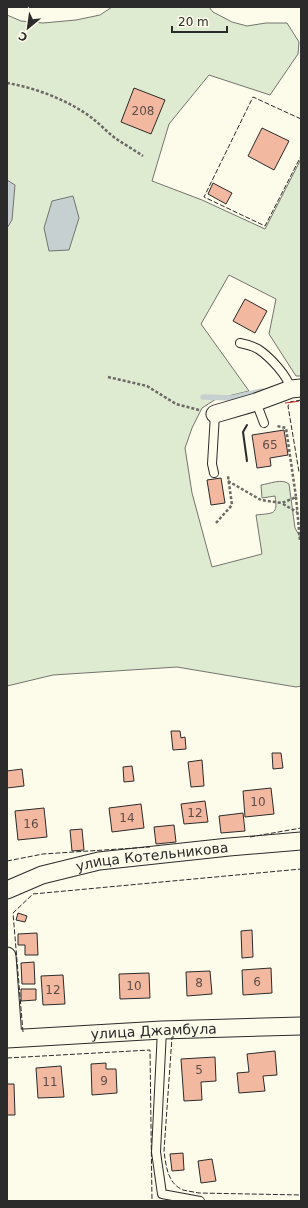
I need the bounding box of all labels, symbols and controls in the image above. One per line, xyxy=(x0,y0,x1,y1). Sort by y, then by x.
north arrow xyxy=(8,8,48,48)
scale bar xyxy=(172,8,227,34)
text: 20 m xyxy=(178,15,209,29)
text: С xyxy=(17,29,30,44)
house number: 208 xyxy=(132,104,154,118)
house number: 65 xyxy=(262,438,278,452)
house number: 10 xyxy=(250,795,266,809)
house number: 12 xyxy=(187,806,203,820)
house number: 14 xyxy=(119,811,135,825)
house number: 16 xyxy=(23,817,39,831)
street label: улица Котельникова xyxy=(74,839,229,874)
house number: 6 xyxy=(253,975,261,989)
house number: 8 xyxy=(195,976,203,990)
house number: 10 xyxy=(126,979,142,993)
house number: 12 xyxy=(45,983,61,997)
street label: улица Джамбула xyxy=(90,1020,217,1042)
house number: 5 xyxy=(195,1063,203,1077)
house number: 9 xyxy=(100,1074,108,1088)
house number: 11 xyxy=(42,1075,58,1089)

